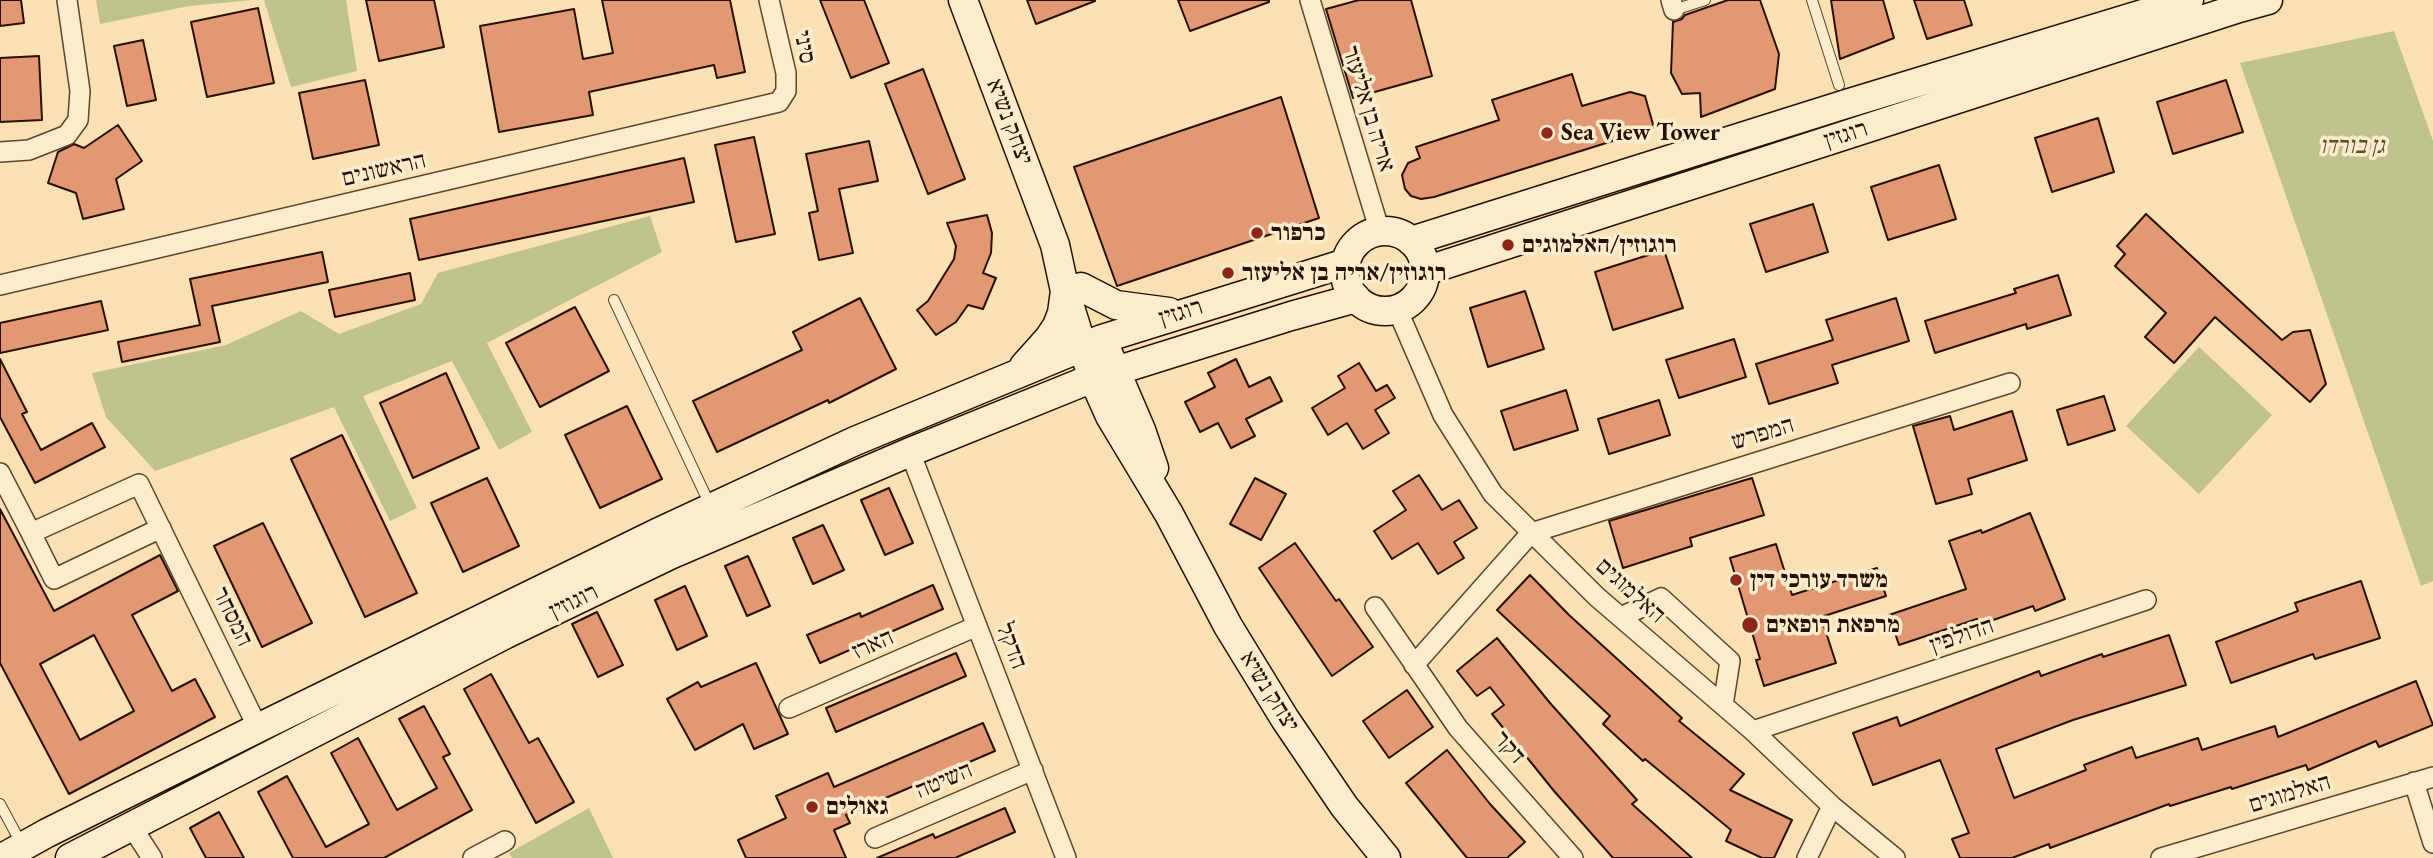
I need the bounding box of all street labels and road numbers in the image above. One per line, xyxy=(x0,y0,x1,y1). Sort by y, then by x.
street label: סיני xyxy=(787,28,821,66)
street label: אריה בן אליעזר xyxy=(1335,43,1401,175)
street label: יצחק נשיא xyxy=(979,75,1039,169)
street label: רוגזין xyxy=(1820,114,1872,156)
street label: הראשונים xyxy=(339,146,429,194)
street label: רוגזין xyxy=(1156,293,1206,333)
street label: המפרש xyxy=(1728,411,1798,457)
street label: האלמוגים xyxy=(1589,552,1671,630)
street label: רוגוזין xyxy=(545,578,603,626)
street label: המסחר xyxy=(205,583,259,651)
street label: הדולפין xyxy=(1926,612,1998,660)
street label: הדקל xyxy=(989,619,1033,673)
street label: הארז xyxy=(848,623,898,667)
street label: יצחק נשיא xyxy=(1233,646,1305,738)
street label: דקר xyxy=(1487,726,1531,770)
street label: השיטה xyxy=(911,756,977,806)
street label: האלמוגים xyxy=(2246,768,2334,820)

